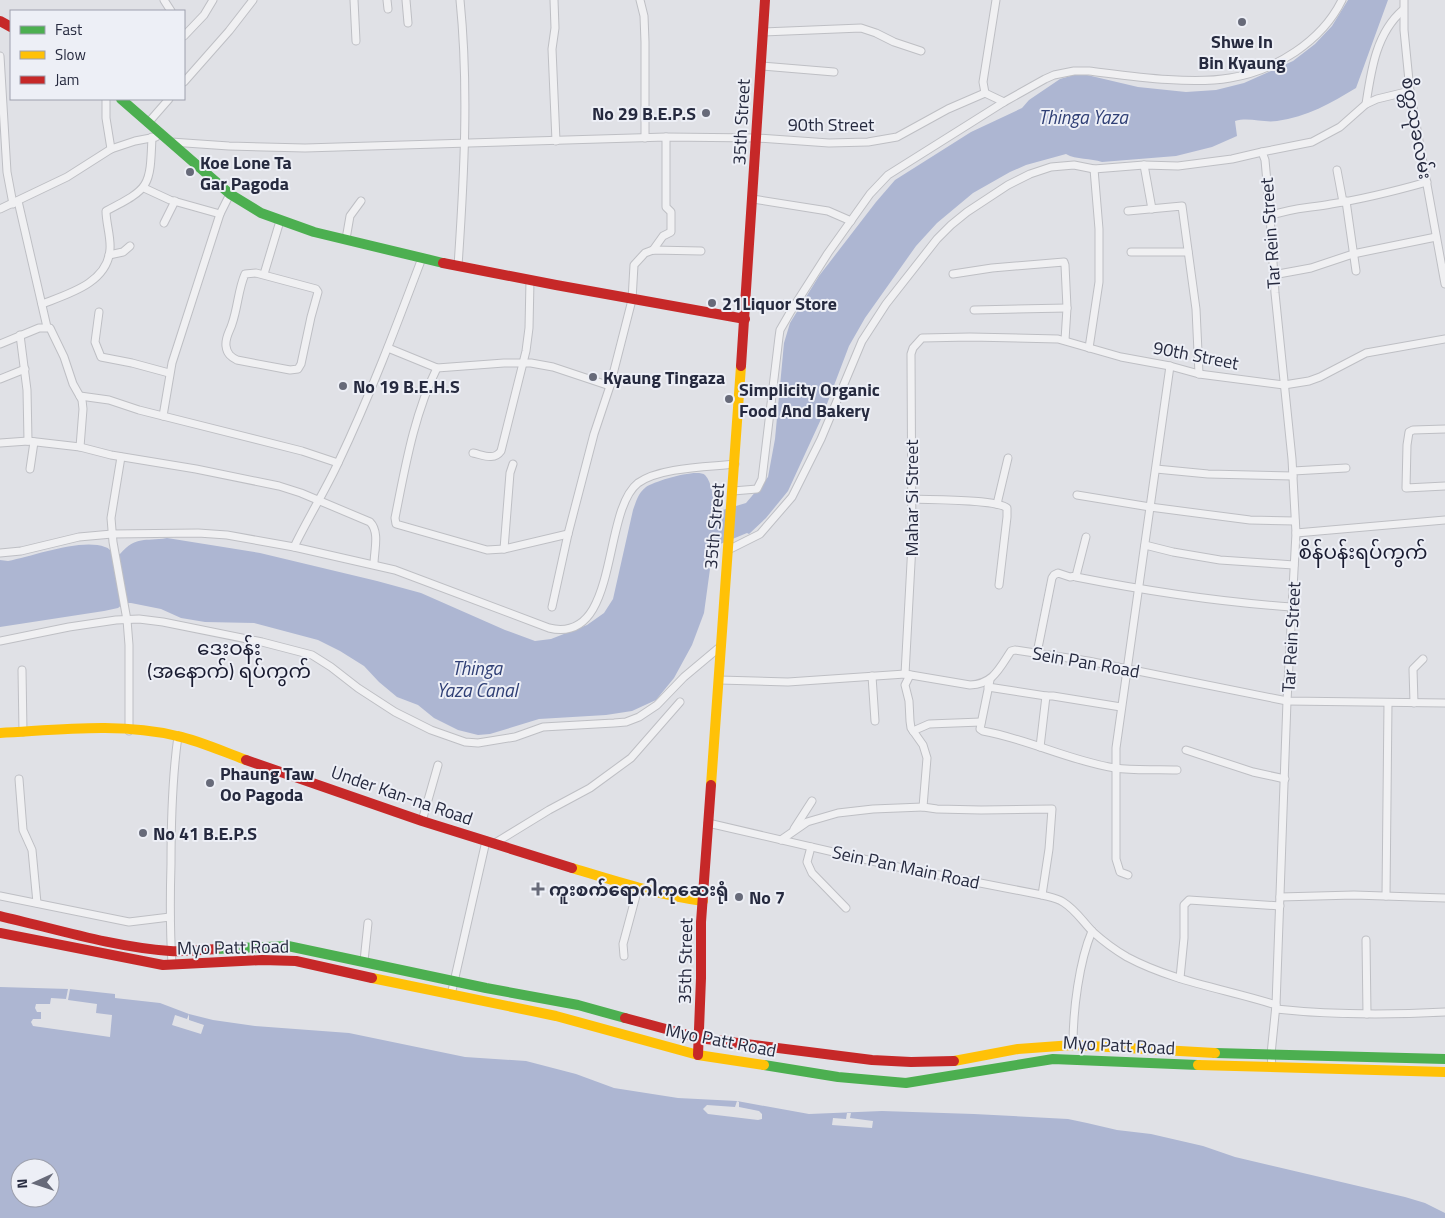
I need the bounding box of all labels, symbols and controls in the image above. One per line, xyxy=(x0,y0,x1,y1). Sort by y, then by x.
legend xyxy=(10,10,185,100)
marker: Shwe In Bin Kyaung xyxy=(1236,16,1248,28)
text: Fast xyxy=(55,18,83,41)
place label: Shwe In Bin Kyaung xyxy=(1198,28,1286,76)
text: Slow xyxy=(55,43,86,66)
text: Jam xyxy=(55,68,79,91)
street label: စိတ္တသုခလမ်း xyxy=(1393,75,1439,182)
street label: 35th Street xyxy=(725,77,757,166)
place label: No 29 B.E.P.S xyxy=(592,100,696,127)
water label: Thinga Yaza xyxy=(1038,102,1129,131)
marker: No 29 B.E.P.S xyxy=(700,107,712,119)
street label: 90th Street xyxy=(788,111,875,138)
place label: Koe Lone Ta Gar Pagoda xyxy=(200,149,292,197)
marker: Koe Lone Ta Gar Pagoda xyxy=(184,166,196,178)
street label: Tar Rein Street xyxy=(1253,176,1287,289)
place label: 21Liquor Store xyxy=(722,290,837,317)
marker: 21Liquor Store xyxy=(706,297,718,309)
street label: 90th Street xyxy=(1151,333,1242,377)
place label: Kyaung Tingaza xyxy=(603,364,725,391)
marker: Kyaung Tingaza xyxy=(587,371,599,383)
place label: No 19 B.E.H.S xyxy=(353,373,460,400)
place label: Simplicity Organic Food And Bakery xyxy=(739,376,880,424)
marker: No 19 B.E.H.S xyxy=(337,380,349,392)
marker: Simplicity Organic Food And Bakery xyxy=(723,393,735,405)
street label: Mahar Si Street xyxy=(898,439,925,557)
street label: 35th Street xyxy=(697,481,731,570)
district label: စိန်ပန်းရပ်ကွက် xyxy=(1299,536,1427,568)
street label: Tar Rein Street xyxy=(1275,580,1307,693)
district label: ဒေးဝန်း (အနောက်) ရပ်ကွက် xyxy=(147,632,311,687)
street label: Sein Pan Road xyxy=(1030,639,1142,685)
water label: Thinga Yaza Canal xyxy=(436,653,519,704)
street label: Under Kan-na Road xyxy=(327,758,477,832)
place label: Phaung Taw Oo Pagoda xyxy=(220,760,315,808)
marker: Phaung Taw Oo Pagoda xyxy=(204,777,216,789)
place label: No 41 B.E.P.S xyxy=(153,820,257,847)
marker: No 41 B.E.P.S xyxy=(137,827,149,839)
street label: Sein Pan Main Road xyxy=(830,838,982,896)
place label: ကူးစက်ရောဂါကုဆေးရုံ xyxy=(549,876,729,904)
marker: ကူးစက်ရောဂါကုဆေးရုံ xyxy=(531,882,545,896)
place label: No 7 xyxy=(749,884,785,911)
marker: No 7 xyxy=(733,891,745,903)
street label: 35th Street xyxy=(671,917,699,1004)
street label: Myo Patt Road xyxy=(177,933,289,961)
street label: Myo Patt Road xyxy=(663,1016,779,1064)
street label: Myo Patt Road xyxy=(1062,1029,1176,1061)
north arrow xyxy=(10,1158,60,1208)
text: N xyxy=(11,1178,32,1189)

